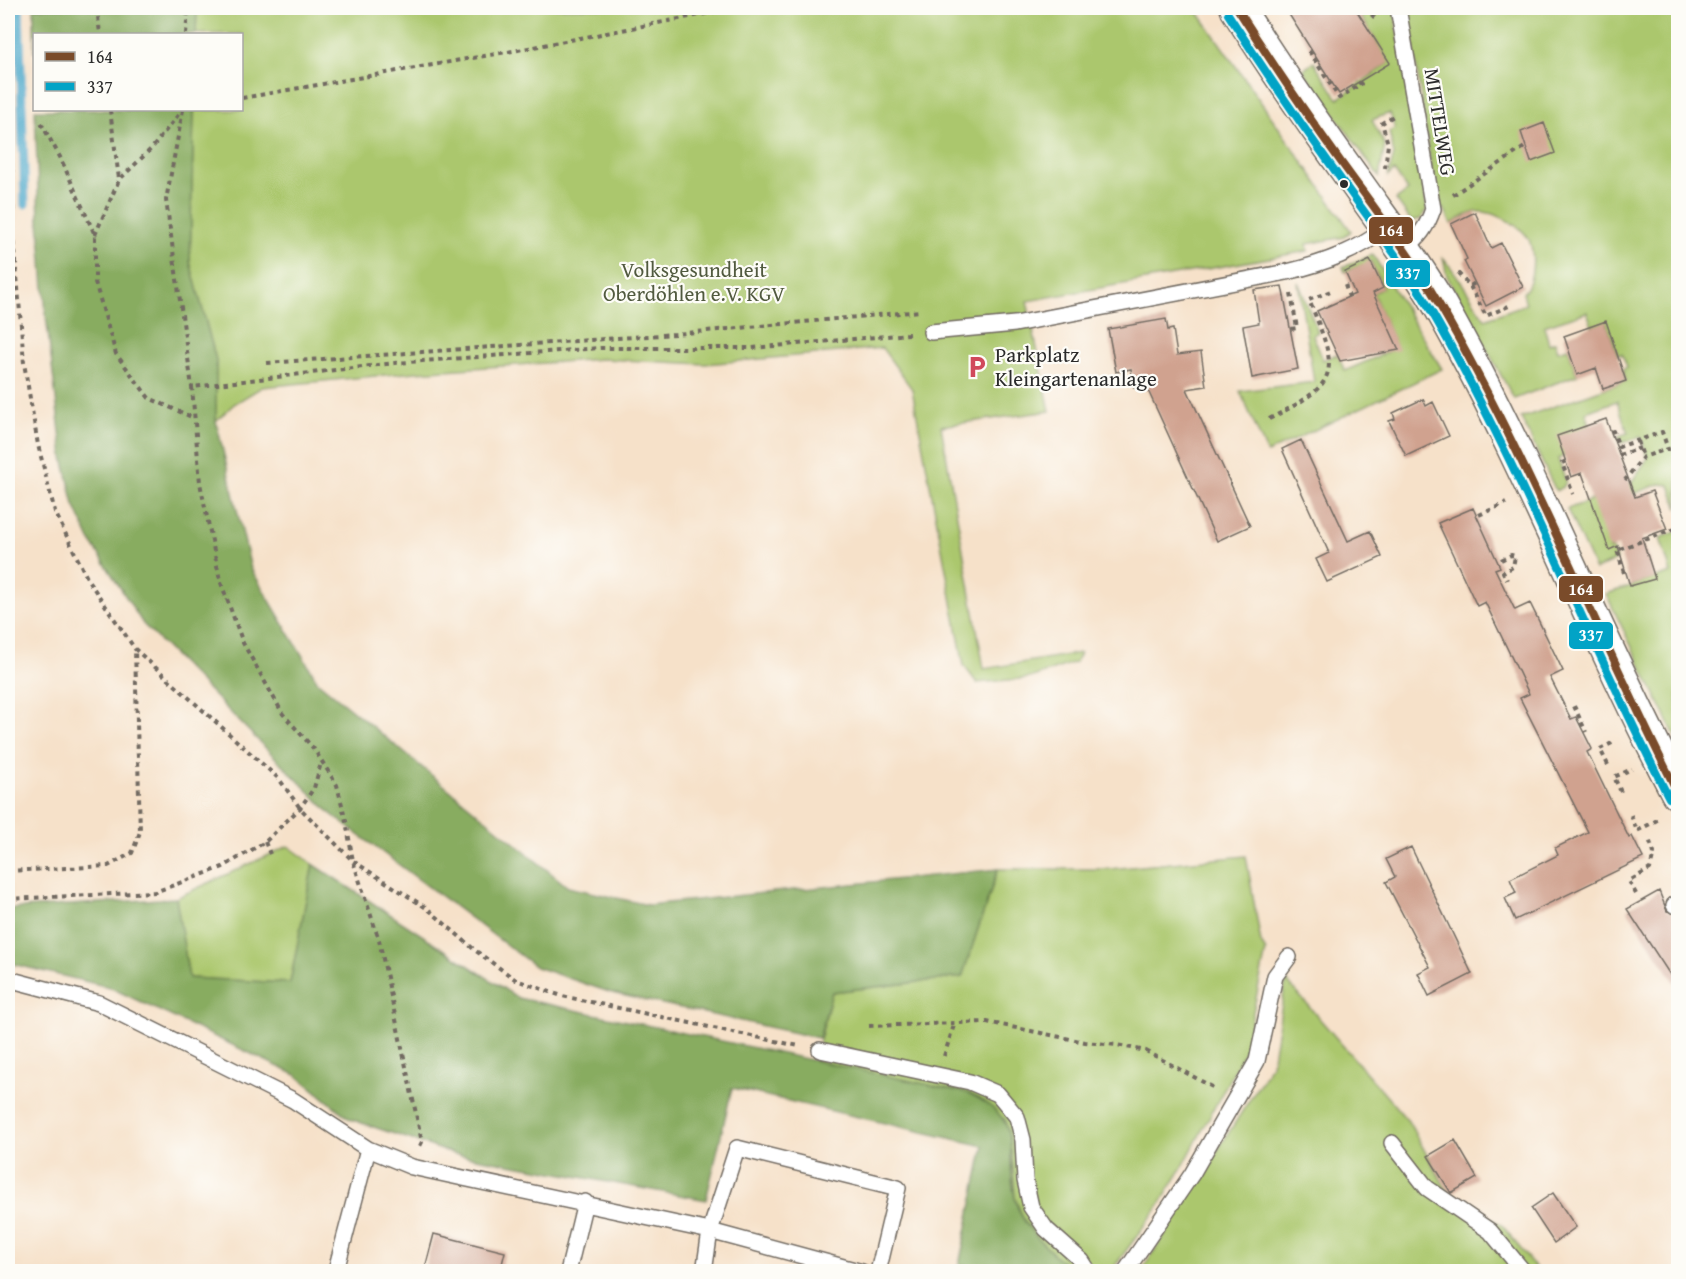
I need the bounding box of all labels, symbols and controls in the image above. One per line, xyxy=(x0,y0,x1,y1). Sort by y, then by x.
legend xyxy=(33,33,243,111)
text: 164 xyxy=(87,43,113,70)
street label: MITTELWEG xyxy=(1417,66,1464,178)
text: 337 xyxy=(87,73,113,100)
unlabelled marker xyxy=(1338,178,1350,190)
line badge: 164 xyxy=(1368,216,1414,245)
text: 164 xyxy=(1379,218,1403,242)
park label: Volksgesundheit Oberdöhlen e.V. KGV xyxy=(603,254,785,309)
line badge: 337 xyxy=(1385,259,1431,288)
text: 337 xyxy=(1396,261,1420,285)
place label: Parkplatz Kleingartenanlage xyxy=(995,339,1157,394)
parking icon: Parkplatz Kleingartenanlage xyxy=(964,354,990,380)
line badge: 164 xyxy=(1558,575,1604,603)
text: 164 xyxy=(1569,577,1593,601)
line badge: 337 xyxy=(1568,621,1614,650)
text: 337 xyxy=(1579,623,1603,647)

